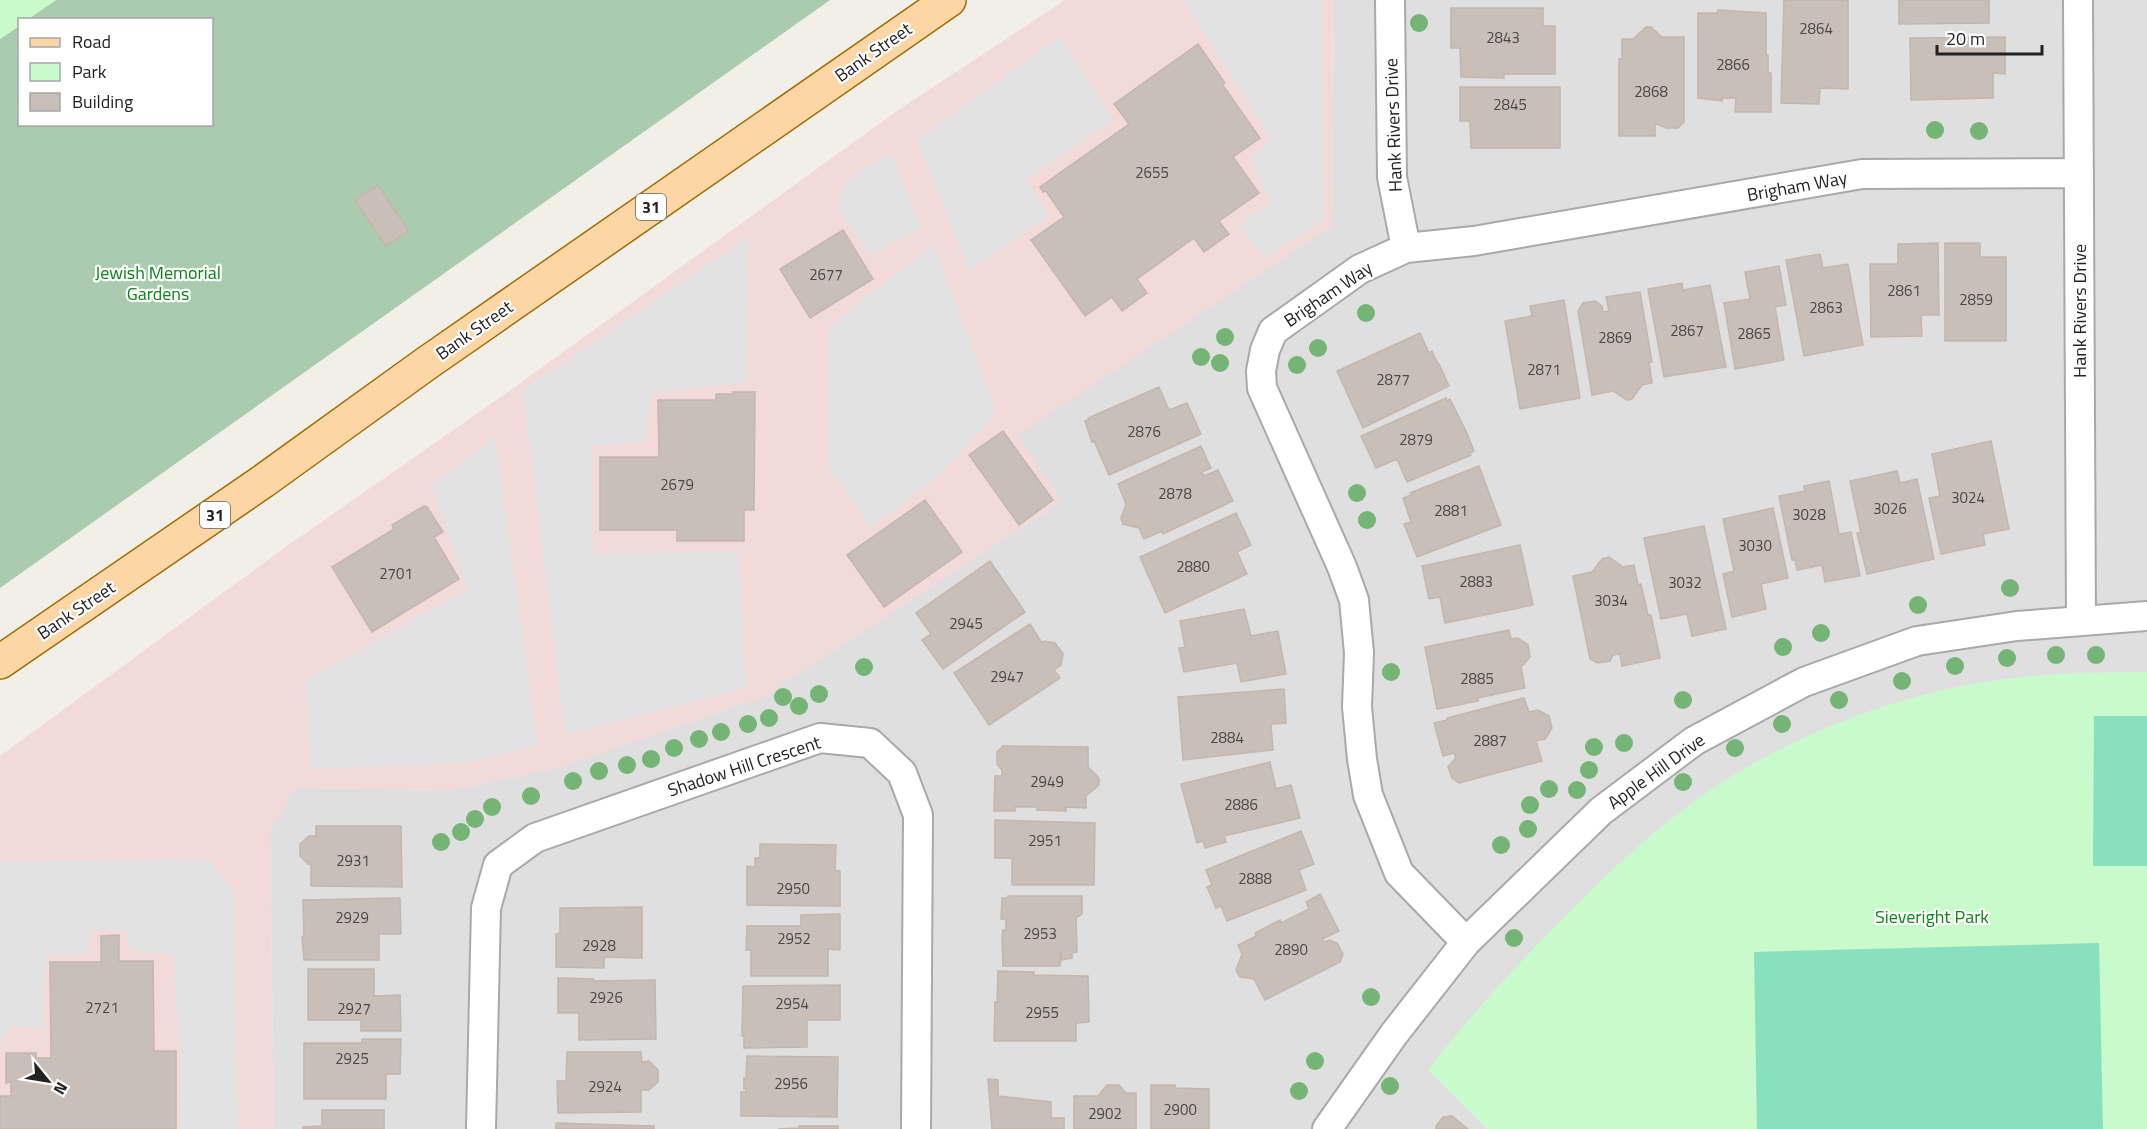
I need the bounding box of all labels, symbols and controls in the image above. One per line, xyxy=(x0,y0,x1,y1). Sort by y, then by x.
street label: Bank Street xyxy=(829,15,918,89)
house number: 2864 xyxy=(1799,17,1833,40)
legend xyxy=(18,18,213,126)
scale bar xyxy=(1937,18,2042,56)
text: 20 m xyxy=(1946,25,1985,52)
house number: 2843 xyxy=(1486,26,1520,49)
text: Road xyxy=(72,28,111,55)
house number: 2866 xyxy=(1716,53,1750,76)
text: Park xyxy=(72,58,107,85)
street label: Hank Rivers Drive xyxy=(1377,58,1409,192)
house number: 2868 xyxy=(1634,80,1668,103)
text: Building xyxy=(72,88,133,115)
house number: 2845 xyxy=(1493,93,1527,116)
house number: 2655 xyxy=(1135,161,1169,184)
street label: Brigham Way xyxy=(1745,164,1850,208)
road number: 31 xyxy=(636,194,666,220)
street label: Hank Rivers Drive xyxy=(2066,244,2093,378)
street label: Brigham Way xyxy=(1278,254,1378,334)
park label: Jewish Memorial Gardens xyxy=(95,259,221,307)
house number: 2677 xyxy=(809,263,843,286)
house number: 2861 xyxy=(1887,279,1921,302)
house number: 2859 xyxy=(1959,288,1993,311)
street label: Bank Street xyxy=(430,293,519,367)
house number: 2863 xyxy=(1809,296,1843,319)
house number: 2867 xyxy=(1670,319,1704,342)
house number: 2865 xyxy=(1737,322,1771,345)
house number: 2869 xyxy=(1598,326,1632,349)
house number: 2871 xyxy=(1527,358,1561,381)
house number: 2877 xyxy=(1376,368,1410,391)
house number: 2876 xyxy=(1127,420,1161,443)
house number: 2879 xyxy=(1399,428,1433,451)
house number: 2679 xyxy=(660,473,694,496)
house number: 2878 xyxy=(1158,482,1192,505)
house number: 3024 xyxy=(1951,486,1985,509)
house number: 3026 xyxy=(1873,497,1907,520)
house number: 2881 xyxy=(1434,499,1468,522)
road number: 31 xyxy=(200,502,230,528)
house number: 3028 xyxy=(1792,503,1826,526)
house number: 3030 xyxy=(1738,534,1772,557)
house number: 2880 xyxy=(1176,555,1210,578)
house number: 2701 xyxy=(379,562,413,585)
house number: 2883 xyxy=(1459,570,1493,593)
house number: 3032 xyxy=(1668,571,1702,594)
street label: Bank Street xyxy=(32,574,121,646)
house number: 3034 xyxy=(1594,589,1628,612)
house number: 2945 xyxy=(949,612,983,635)
house number: 2947 xyxy=(990,665,1024,688)
house number: 2885 xyxy=(1460,667,1494,690)
house number: 2884 xyxy=(1210,726,1244,749)
street label: Apple Hill Drive xyxy=(1602,726,1710,816)
street label: Shadow Hill Crescent xyxy=(664,728,825,803)
house number: 2887 xyxy=(1473,729,1507,752)
house number: 2949 xyxy=(1030,770,1064,793)
house number: 2886 xyxy=(1224,793,1258,816)
house number: 2951 xyxy=(1028,829,1062,852)
house number: 2931 xyxy=(336,849,370,872)
house number: 2888 xyxy=(1238,867,1272,890)
house number: 2950 xyxy=(776,877,810,900)
park label: Sieveright Park xyxy=(1875,903,1989,930)
house number: 2929 xyxy=(335,906,369,929)
house number: 2953 xyxy=(1023,922,1057,945)
house number: 2952 xyxy=(777,927,811,950)
house number: 2928 xyxy=(582,934,616,957)
house number: 2890 xyxy=(1274,938,1308,961)
house number: 2926 xyxy=(589,986,623,1009)
house number: 2954 xyxy=(775,992,809,1015)
house number: 2721 xyxy=(85,996,119,1019)
house number: 2927 xyxy=(337,997,371,1020)
house number: 2955 xyxy=(1025,1001,1059,1024)
house number: 2925 xyxy=(335,1047,369,1070)
north arrow xyxy=(18,1051,78,1111)
house number: 2956 xyxy=(774,1072,808,1095)
house number: 2924 xyxy=(588,1075,622,1098)
text: N xyxy=(48,1078,74,1099)
house number: 2900 xyxy=(1163,1098,1197,1121)
house number: 2902 xyxy=(1088,1102,1122,1125)

